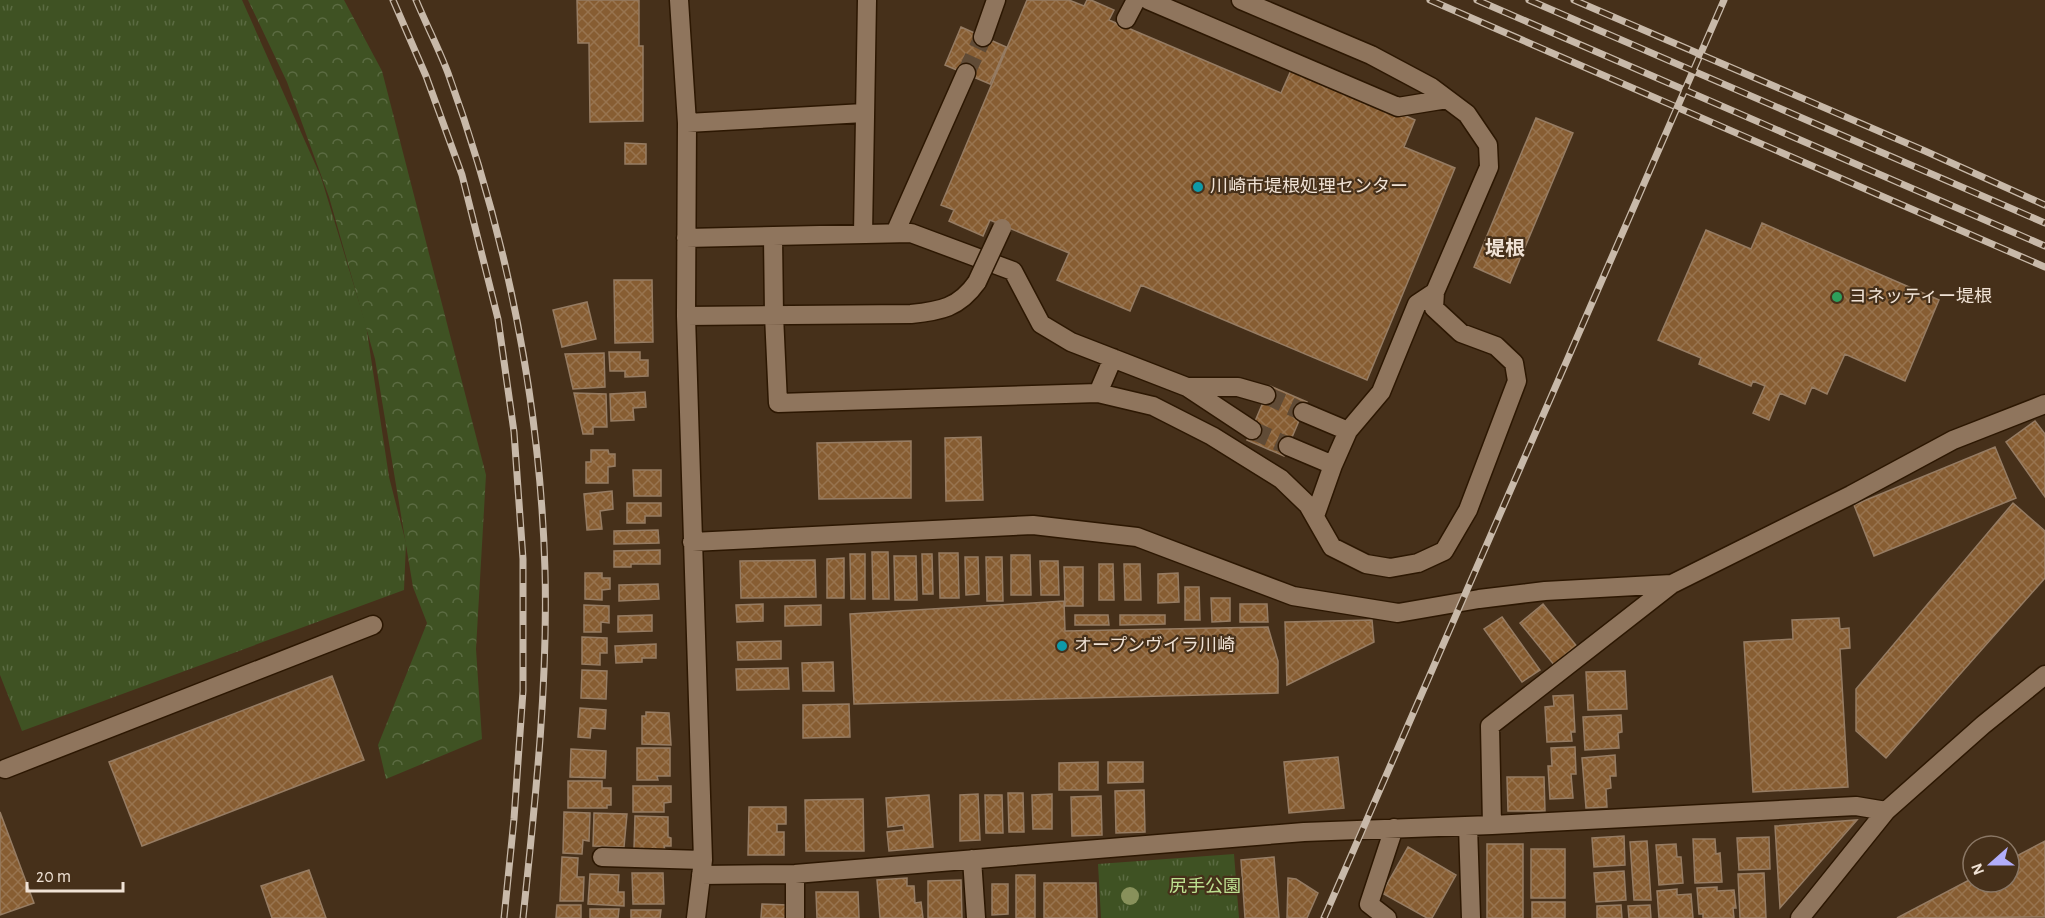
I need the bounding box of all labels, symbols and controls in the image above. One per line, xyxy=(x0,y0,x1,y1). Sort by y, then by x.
place label: 川崎市堤根処理センター xyxy=(1210,176,1408,196)
marker: 川崎市堤根処理センター xyxy=(1191,180,1205,194)
district label: 堤根 xyxy=(1485,238,1525,259)
place label: ヨネッティー堤根 xyxy=(1849,287,1992,306)
marker: ヨネッティー堤根 xyxy=(1830,290,1844,304)
place label: オープンヴイラ川崎 xyxy=(1074,635,1235,655)
marker: オープンヴイラ川崎 xyxy=(1055,639,1069,653)
north arrow xyxy=(1961,834,2021,894)
scale bar xyxy=(27,855,123,893)
text: N xyxy=(1968,861,1987,877)
text: 20 m xyxy=(36,868,71,886)
park label: 尻手公園 xyxy=(1169,877,1241,896)

